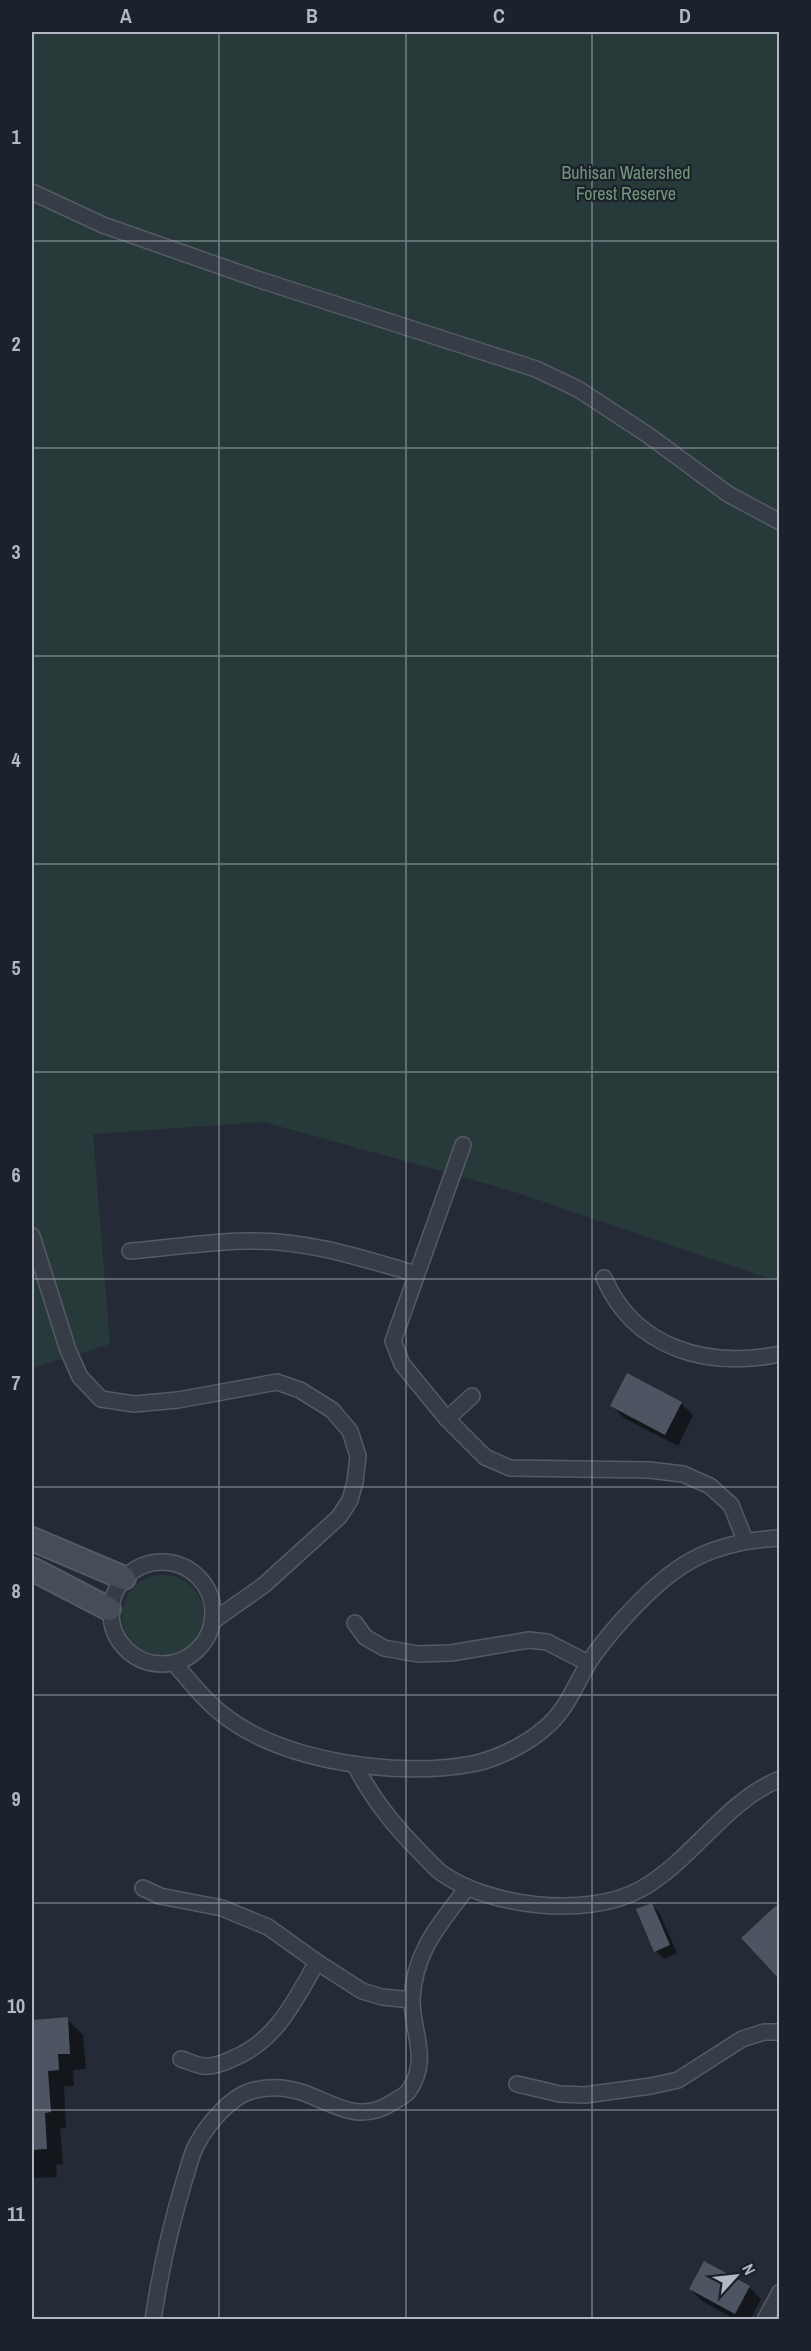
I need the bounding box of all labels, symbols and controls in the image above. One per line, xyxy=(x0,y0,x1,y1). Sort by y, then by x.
text: A xyxy=(120,2,132,29)
text: B xyxy=(306,2,318,29)
text: C xyxy=(493,2,505,29)
text: D xyxy=(679,2,691,29)
text: 1 xyxy=(11,123,21,150)
park label: Buhisan Watershed Forest Reserve xyxy=(561,160,691,206)
text: 2 xyxy=(11,330,21,357)
text: 3 xyxy=(11,538,21,565)
text: 4 xyxy=(11,746,21,773)
text: 5 xyxy=(11,954,21,981)
text: 6 xyxy=(11,1161,21,1188)
text: 7 xyxy=(11,1369,21,1396)
text: 8 xyxy=(11,1577,21,1604)
text: 9 xyxy=(11,1785,21,1812)
text: 10 xyxy=(7,1992,25,2019)
text: 11 xyxy=(7,2200,26,2227)
north arrow xyxy=(706,2246,766,2306)
text: N xyxy=(737,2260,761,2278)

